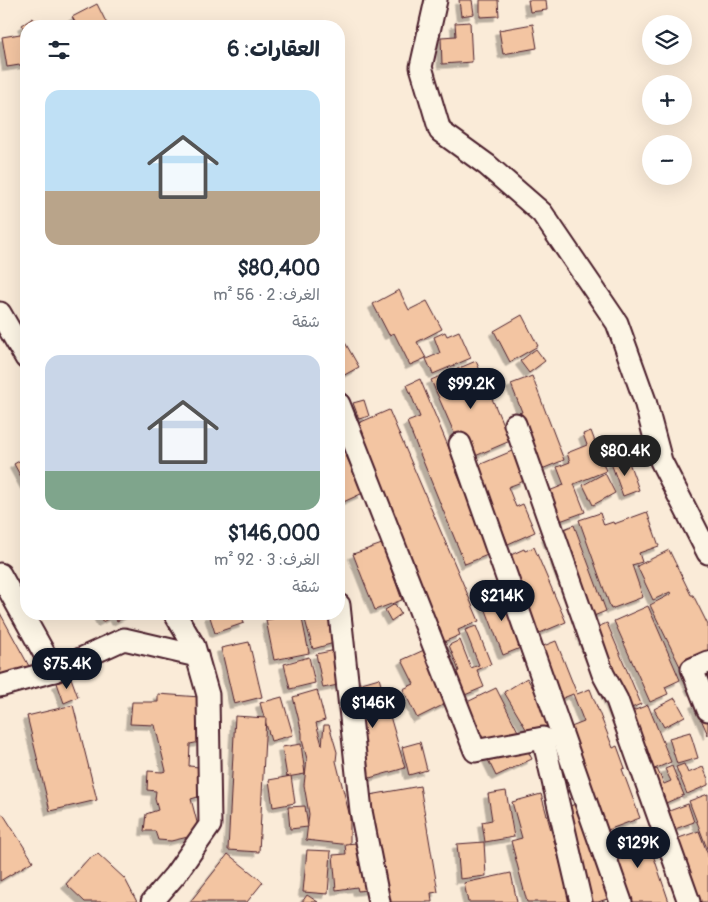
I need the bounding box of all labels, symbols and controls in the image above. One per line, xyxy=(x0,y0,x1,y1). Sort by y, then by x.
map controls xyxy=(642,15,692,185)
button: layers xyxy=(642,15,692,65)
icon: filters xyxy=(45,36,73,64)
text: العقارات: 6 xyxy=(227,36,320,63)
button: + xyxy=(642,75,692,125)
icon: home xyxy=(138,122,228,212)
button: − xyxy=(642,135,692,185)
text: $80,400 xyxy=(237,255,320,282)
text: الغرف: 2 · 56 m² xyxy=(213,285,320,305)
text: شقة xyxy=(292,312,320,332)
pin: $99.2K xyxy=(430,368,512,410)
text: $99.2K xyxy=(447,374,495,394)
icon: home xyxy=(138,387,228,477)
pin: $80.4K xyxy=(584,434,666,477)
text: $80.4K xyxy=(600,441,650,461)
text: $146,000 xyxy=(228,520,320,547)
text: الغرف: 3 · 92 m² xyxy=(214,550,320,570)
text: شقة xyxy=(292,577,320,597)
pin: $214K xyxy=(467,580,537,622)
text: $214K xyxy=(481,586,523,606)
pin: $75.4K xyxy=(26,648,108,690)
text: $75.4K xyxy=(43,654,91,674)
pin: $146K xyxy=(338,686,408,729)
text: $146K xyxy=(351,693,395,713)
pin: $129K xyxy=(603,826,673,869)
text: $129K xyxy=(617,833,659,853)

